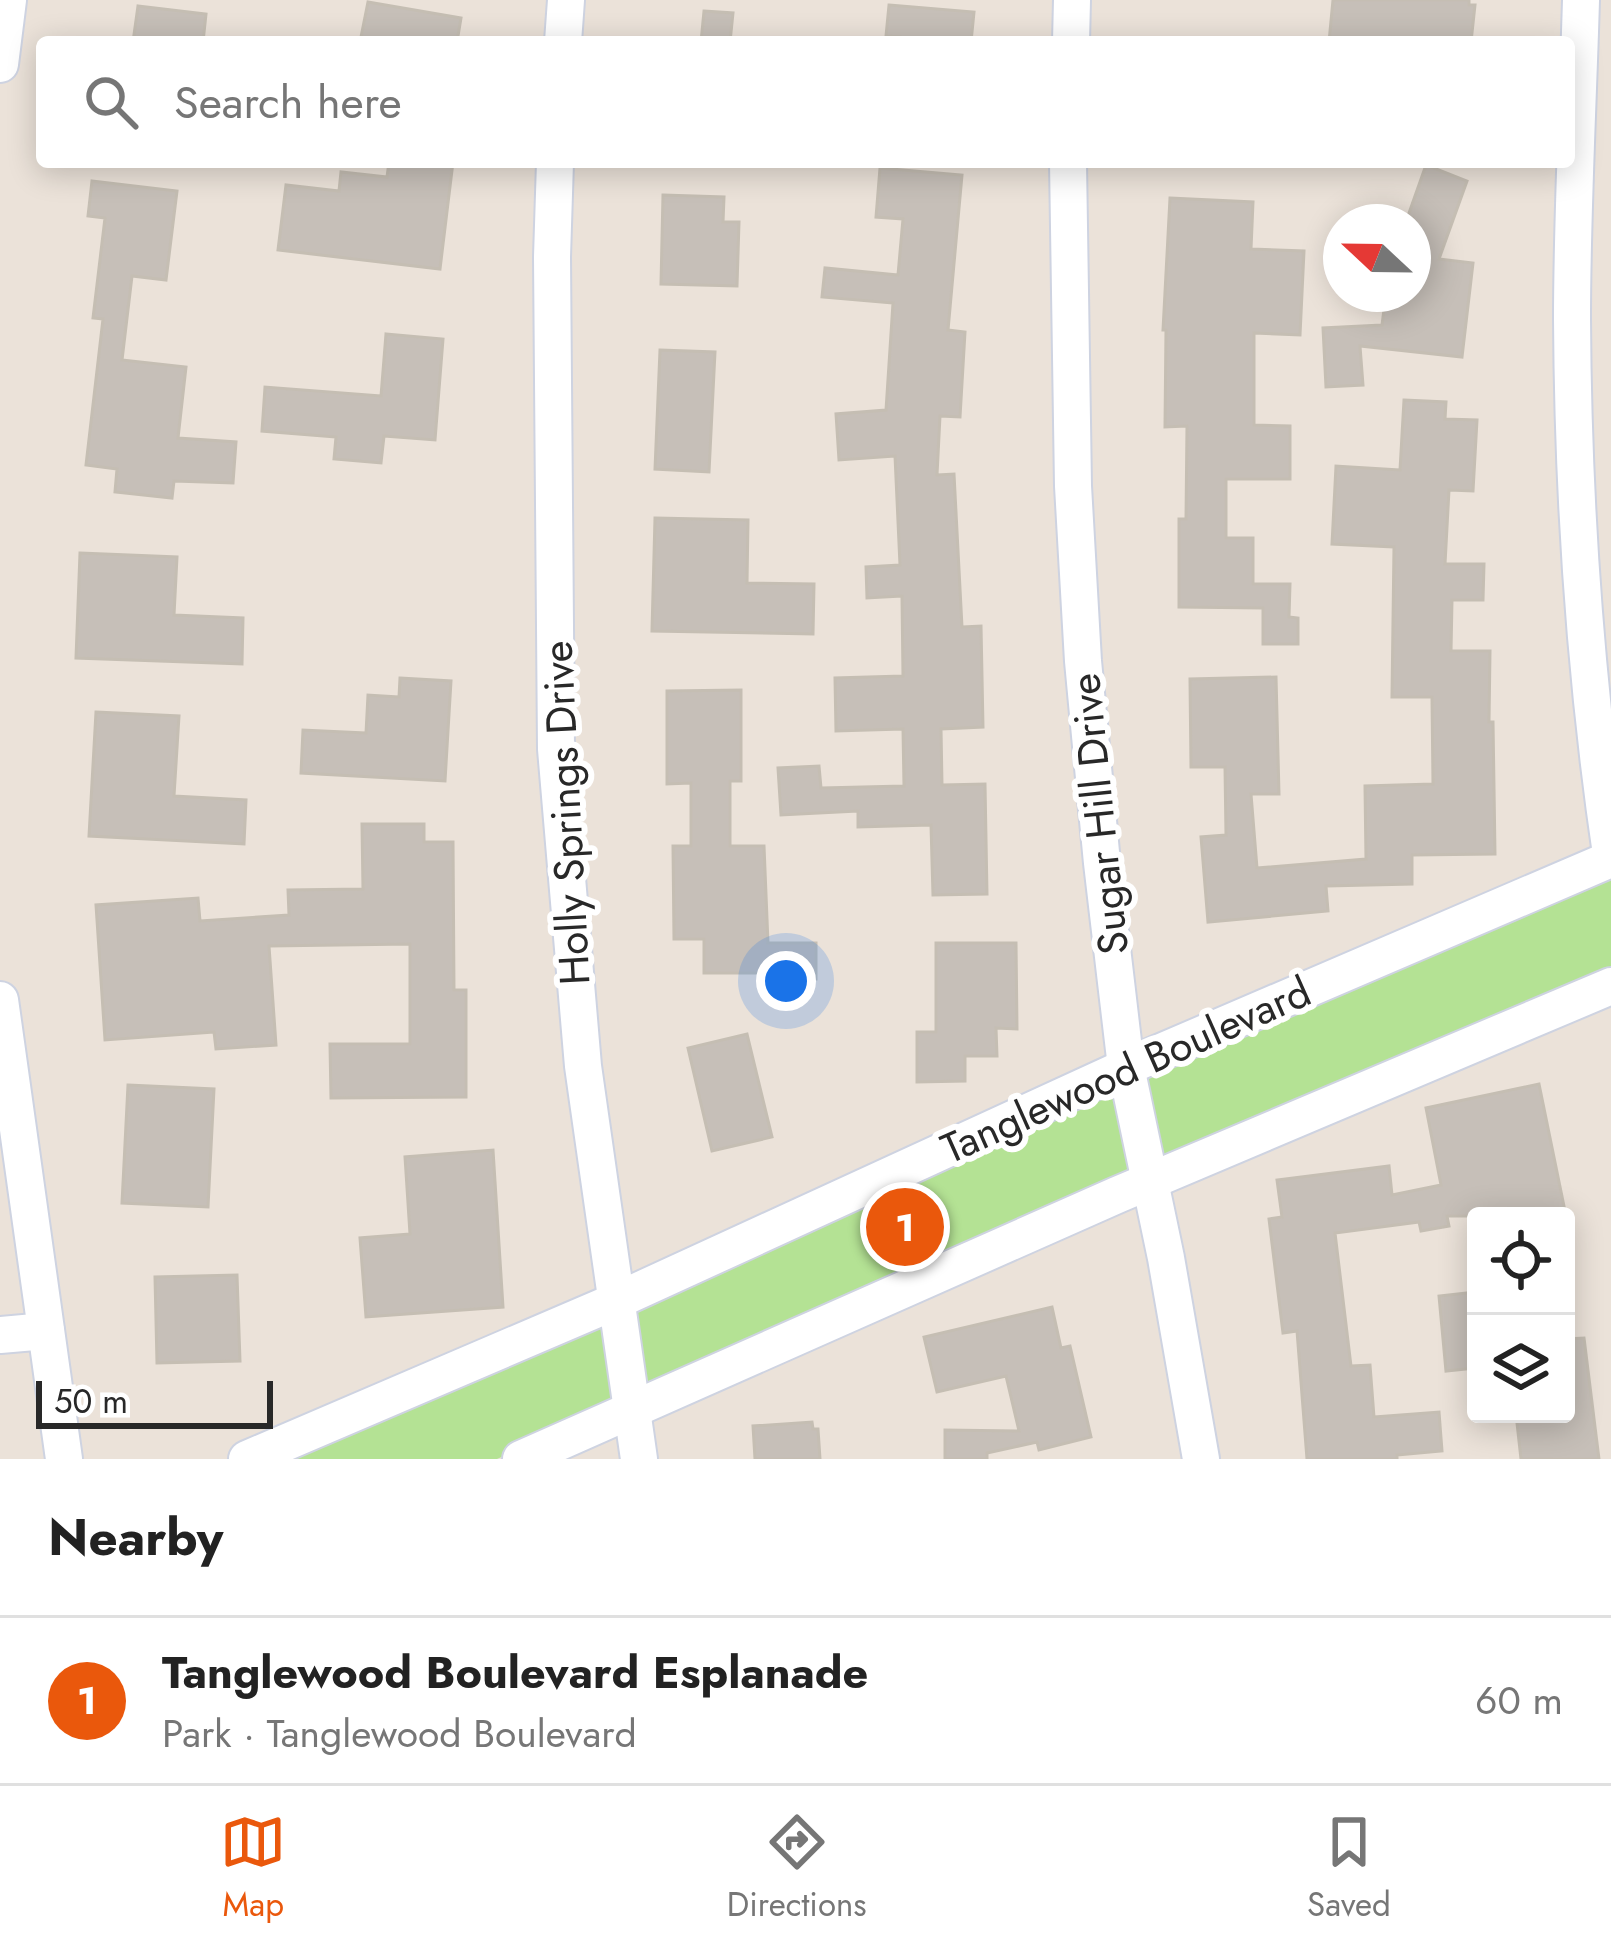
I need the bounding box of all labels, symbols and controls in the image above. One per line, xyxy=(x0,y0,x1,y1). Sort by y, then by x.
search box xyxy=(36,36,1575,168)
icon: search xyxy=(78,69,144,135)
text: Search here xyxy=(174,70,402,135)
north arrow xyxy=(1323,204,1431,312)
street label: Holly Springs Drive xyxy=(527,639,605,987)
street label: Sugar Hill Drive xyxy=(1054,670,1144,958)
your location xyxy=(756,951,816,1011)
street label: Tanglewood Boulevard xyxy=(932,961,1320,1179)
pin: 1 xyxy=(866,1182,944,1272)
map controls xyxy=(1467,1207,1575,1423)
button: locate xyxy=(1467,1207,1575,1315)
button: layers xyxy=(1467,1315,1575,1423)
scale bar xyxy=(36,1375,273,1428)
text: 50 m xyxy=(54,1378,128,1425)
text: Nearby xyxy=(48,1500,223,1574)
text: Tanglewood Boulevard Esplanade xyxy=(162,1640,868,1705)
text: 1 xyxy=(77,1672,97,1729)
text: 60 m xyxy=(1475,1672,1563,1729)
text: Park · Tanglewood Boulevard xyxy=(162,1705,637,1762)
tab: Map xyxy=(220,1809,286,1928)
tab: Directions xyxy=(727,1809,867,1928)
tab: Saved xyxy=(1307,1809,1391,1928)

